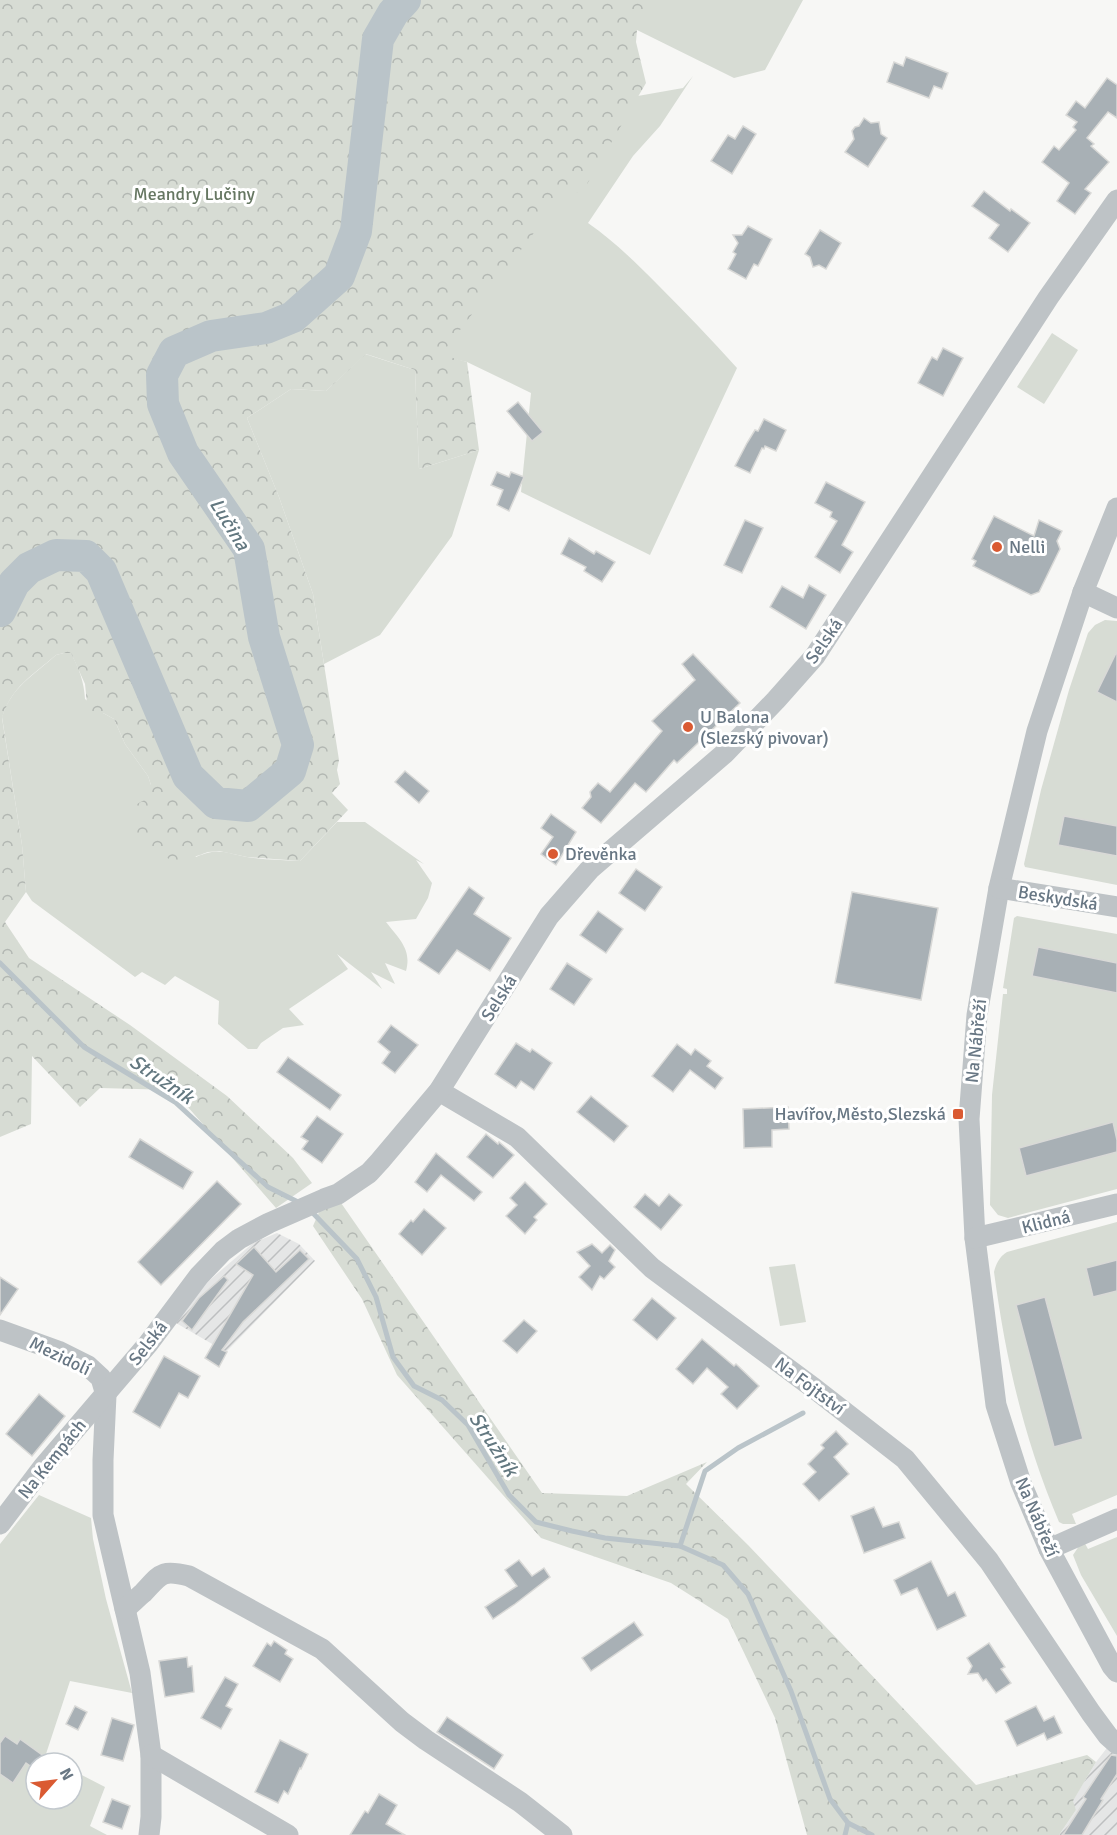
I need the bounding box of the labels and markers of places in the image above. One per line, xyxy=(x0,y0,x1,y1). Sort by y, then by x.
place label: Nelli xyxy=(1009,536,1045,558)
marker: Nelli xyxy=(990,540,1004,554)
place label: U Balona (Slezský pivovar) xyxy=(700,706,829,749)
marker: U Balona (Slezský pivovar) xyxy=(681,720,695,734)
place label: Dřevěnka xyxy=(565,843,637,865)
marker: Dřevěnka xyxy=(546,847,560,861)
place label: Havířov,Město,Slezská xyxy=(775,1103,946,1125)
marker: Havířov,Město,Slezská xyxy=(951,1107,965,1121)

